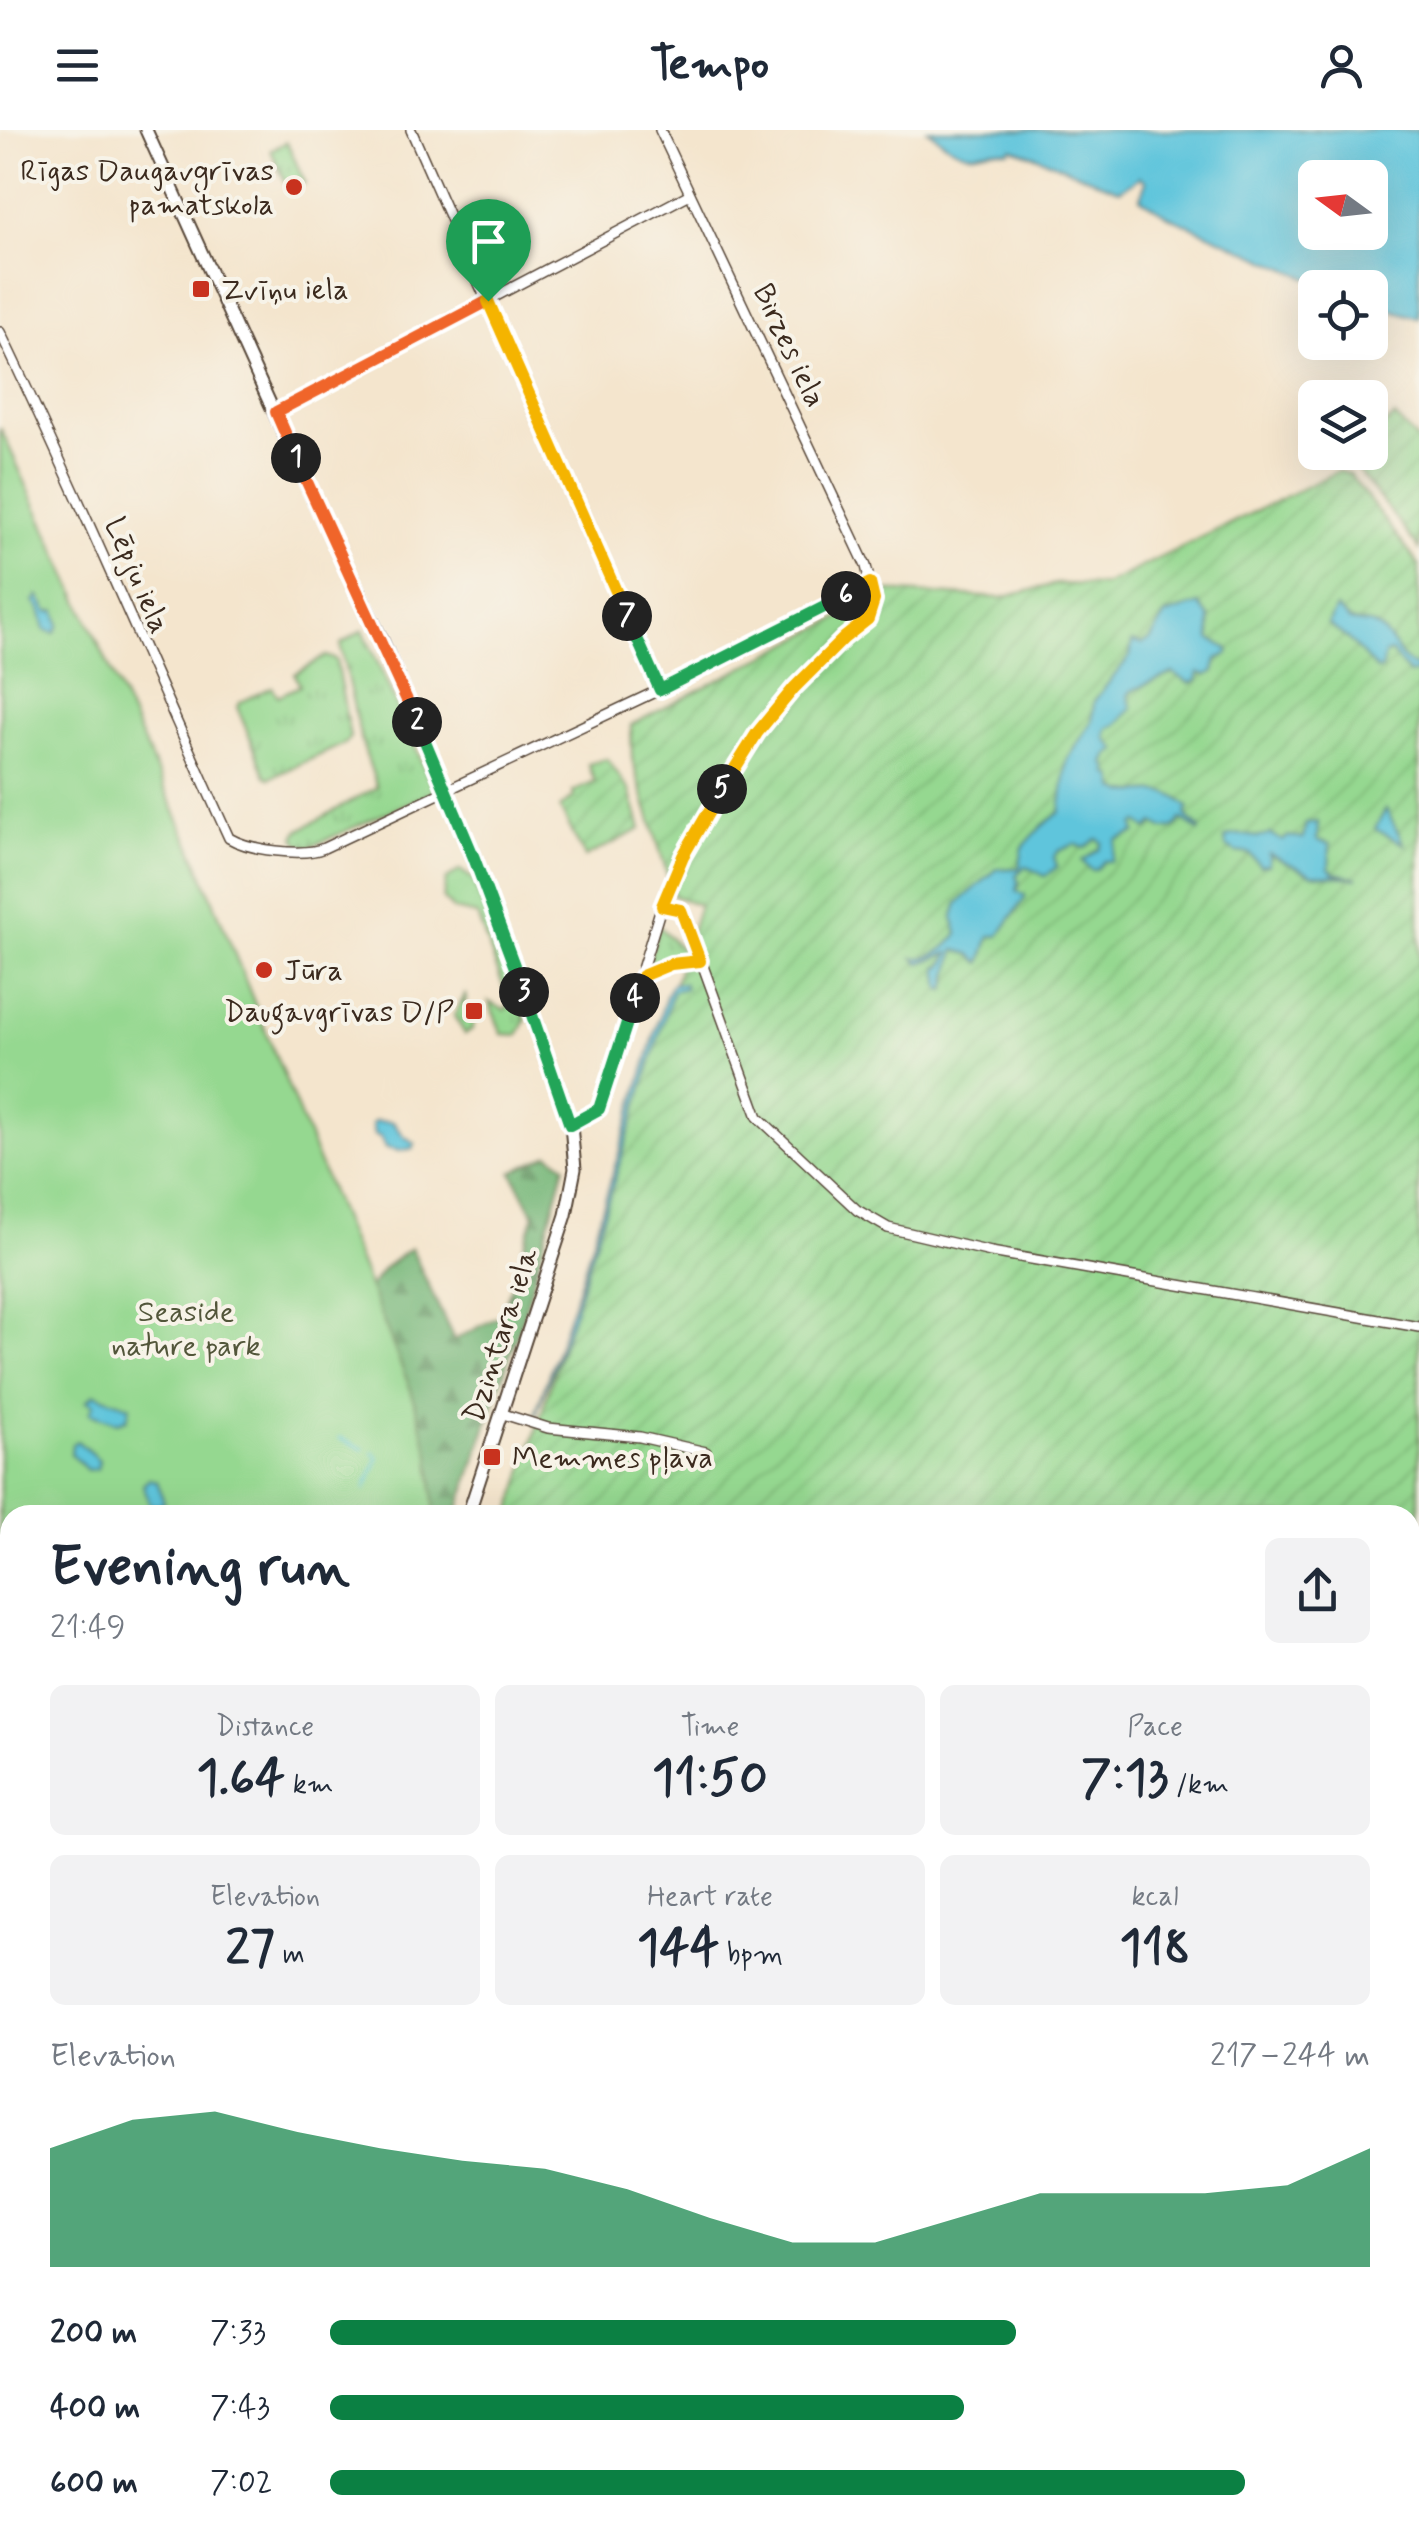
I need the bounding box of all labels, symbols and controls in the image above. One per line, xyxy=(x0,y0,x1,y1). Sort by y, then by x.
text: Tempo xyxy=(650,36,769,95)
icon: menu xyxy=(50,38,105,93)
icon: person xyxy=(1314,38,1369,93)
place label: Rīgas Daugavgrīvas pamatskola xyxy=(20,152,274,225)
north arrow xyxy=(1298,160,1388,250)
map controls xyxy=(1298,160,1388,470)
marker: Rīgas Daugavgrīvas pamatskola xyxy=(283,176,305,198)
pin xyxy=(446,199,531,302)
icon: arrive xyxy=(461,214,516,269)
button: locate xyxy=(1298,270,1388,360)
place label: Zvīņu iela xyxy=(221,271,349,310)
marker: Zvīņu iela xyxy=(190,278,212,300)
street label: Birzes iela xyxy=(743,278,834,414)
button: layers xyxy=(1298,380,1388,470)
pin: 1 xyxy=(271,433,321,483)
text: 1 xyxy=(290,439,302,476)
street label: Lēpju iela xyxy=(95,512,179,640)
pin: 6 xyxy=(821,571,871,621)
text: 6 xyxy=(839,577,853,614)
pin: 7 xyxy=(602,591,652,641)
text: 7 xyxy=(619,597,636,634)
pin: 2 xyxy=(392,697,442,747)
text: 2 xyxy=(410,703,424,740)
pin: 5 xyxy=(697,764,747,814)
text: 5 xyxy=(714,770,730,807)
place label: Jūra xyxy=(284,952,343,991)
marker: Jūra xyxy=(253,959,275,981)
pin: 3 xyxy=(499,967,549,1017)
text: 3 xyxy=(518,973,530,1010)
pin: 4 xyxy=(610,973,660,1023)
text: 4 xyxy=(627,979,643,1016)
place label: Daugavgrīvas D/P xyxy=(224,993,454,1035)
marker: Daugavgrīvas D/P xyxy=(463,1000,485,1022)
street label: Dzintara iela xyxy=(455,1242,548,1428)
park label: Seaside nature park xyxy=(111,1293,261,1366)
place label: Memmes pļava xyxy=(512,1439,713,1478)
marker: Memmes pļava xyxy=(481,1446,503,1468)
text: Evening run xyxy=(50,1533,350,1605)
button: share xyxy=(1265,1538,1370,1643)
text: 21:49 xyxy=(50,1607,126,1649)
text: Distance xyxy=(216,1709,314,1746)
text: Time xyxy=(681,1709,739,1746)
text: Pace xyxy=(1127,1709,1183,1746)
text: 1.64 xyxy=(196,1746,285,1812)
text: 11:50 xyxy=(652,1746,768,1812)
text: 7:13 xyxy=(1081,1746,1168,1812)
text: km xyxy=(285,1767,334,1804)
text: /km xyxy=(1168,1767,1229,1804)
text: Elevation xyxy=(210,1879,320,1916)
text: Heart rate xyxy=(647,1879,773,1916)
text: kcal xyxy=(1131,1879,1179,1916)
text: 27 xyxy=(225,1916,275,1982)
text: 144 xyxy=(637,1916,719,1982)
text: 118 xyxy=(1120,1916,1190,1982)
text: m xyxy=(275,1937,305,1974)
text: bpm xyxy=(719,1937,783,1974)
text: Elevation xyxy=(50,2035,176,2077)
text: 217–244 m xyxy=(1210,2035,1370,2077)
text: 200 m xyxy=(50,2312,137,2354)
text: 7:33 xyxy=(210,2312,266,2354)
text: 400 m xyxy=(50,2387,140,2429)
text: 7:43 xyxy=(210,2387,270,2429)
text: 600 m xyxy=(50,2462,138,2504)
text: 7:02 xyxy=(210,2462,273,2504)

